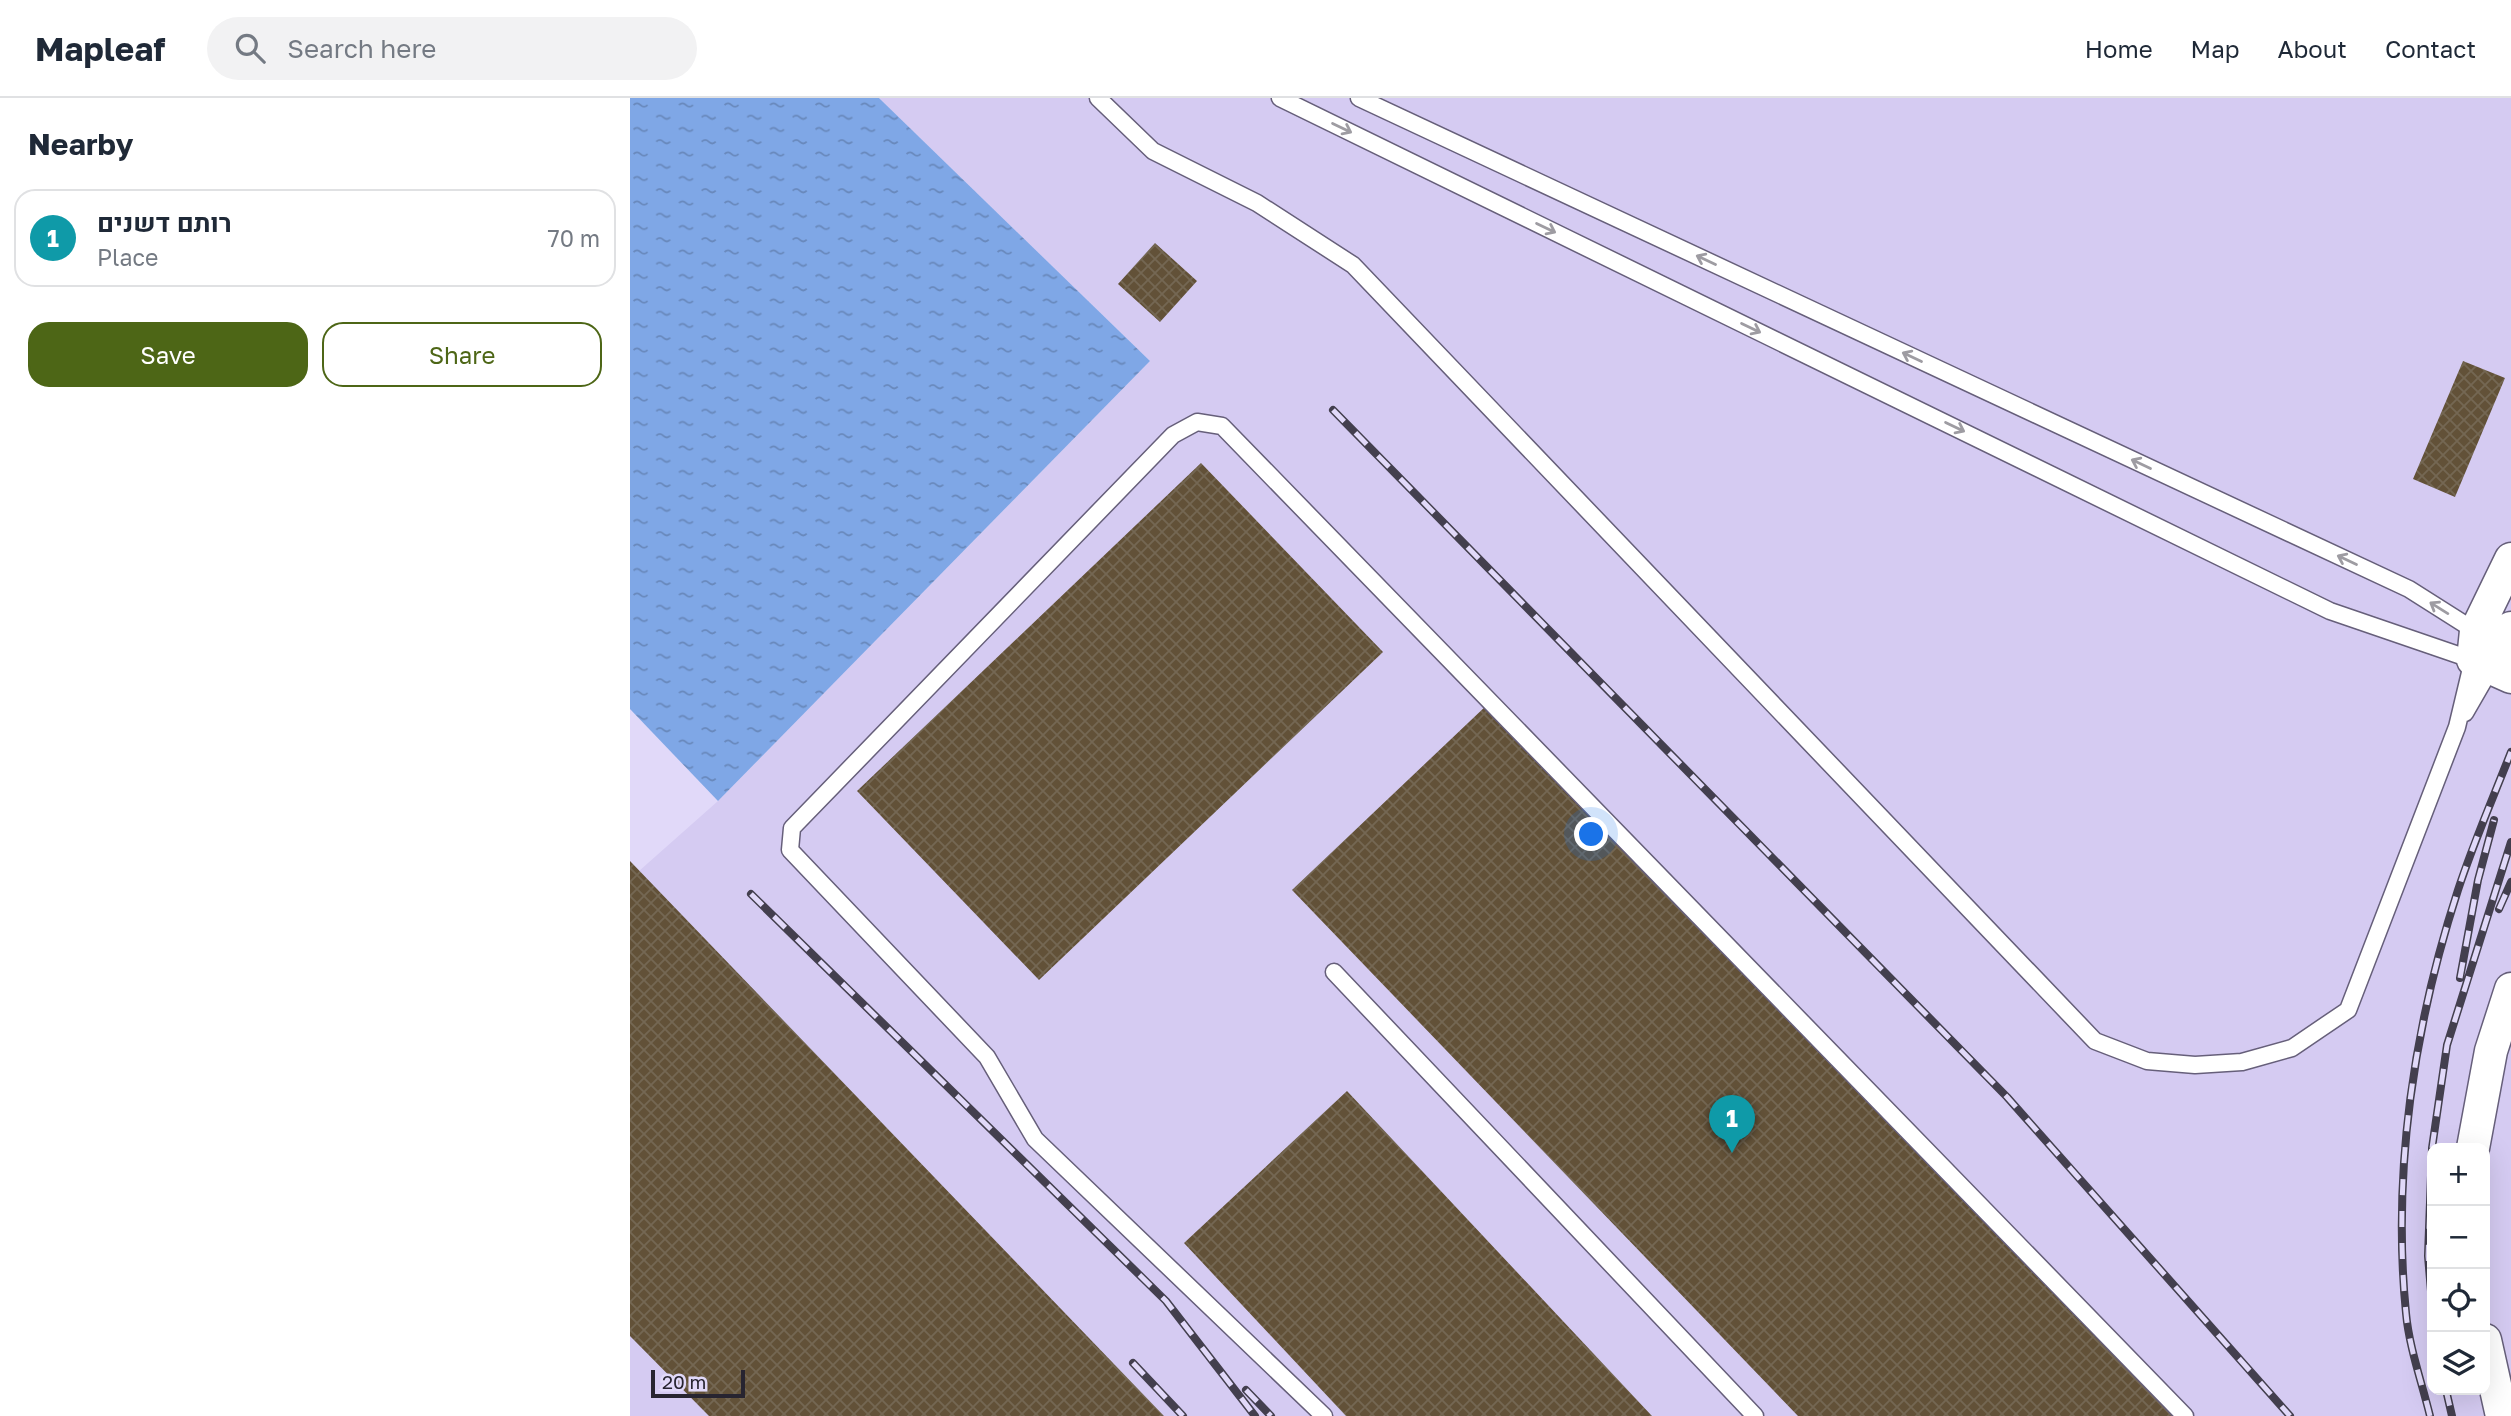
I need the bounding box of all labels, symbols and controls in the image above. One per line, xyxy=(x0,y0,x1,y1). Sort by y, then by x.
search box xyxy=(207,17,697,80)
text: Mapleaf xyxy=(35,29,165,68)
icon: search xyxy=(231,29,269,67)
text: Search here xyxy=(287,33,436,64)
text: Home xyxy=(2085,34,2153,63)
text: Map xyxy=(2191,34,2240,63)
text: About xyxy=(2278,34,2347,63)
text: Contact xyxy=(2385,34,2476,63)
one-way arrow xyxy=(1331,122,1352,135)
text: Nearby xyxy=(28,126,133,162)
text: רותם דשנים xyxy=(97,207,232,238)
one-way arrow xyxy=(1535,221,1556,235)
text: 1 xyxy=(47,224,59,252)
text: 70 m xyxy=(547,224,600,252)
text: Place xyxy=(97,243,158,271)
one-way arrow xyxy=(1696,253,1717,267)
one-way arrow xyxy=(1740,321,1761,335)
button: Save xyxy=(28,322,308,387)
button: Share xyxy=(322,322,602,387)
one-way arrow xyxy=(1902,350,1923,363)
one-way arrow xyxy=(1944,421,1965,435)
one-way arrow xyxy=(2131,456,2152,470)
one-way arrow xyxy=(2337,553,2358,566)
one-way arrow xyxy=(2430,601,2450,615)
your location xyxy=(1574,817,1608,851)
pin: 1 xyxy=(1709,1095,1755,1153)
map controls xyxy=(2427,1143,2490,1395)
button: + xyxy=(2427,1143,2490,1206)
button: − xyxy=(2427,1206,2490,1269)
button: locate xyxy=(2427,1269,2490,1332)
button: layers xyxy=(2427,1332,2490,1395)
scale bar xyxy=(651,1367,746,1399)
text: 20 m xyxy=(662,1370,706,1393)

